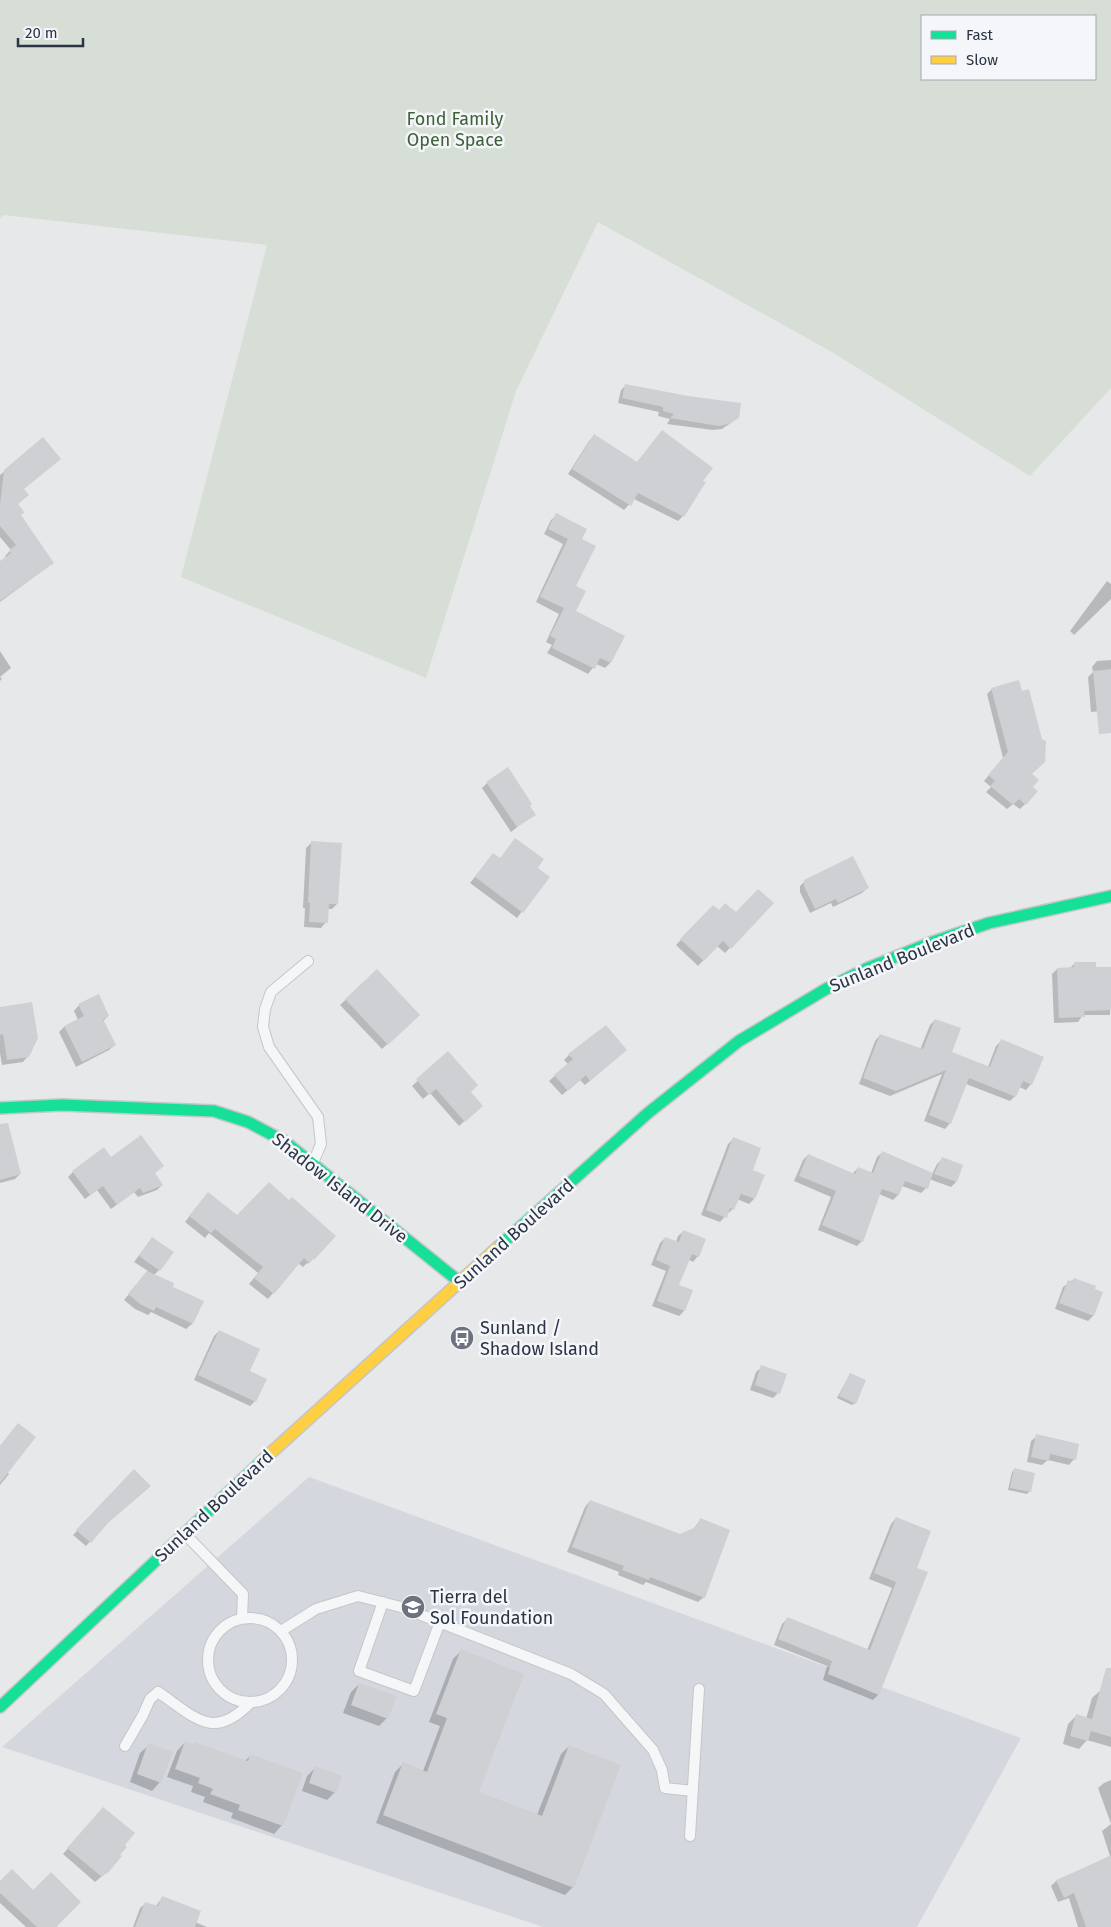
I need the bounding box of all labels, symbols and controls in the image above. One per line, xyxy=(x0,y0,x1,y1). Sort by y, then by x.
scale bar xyxy=(18,15,82,47)
legend xyxy=(921,15,1096,80)
text: 20 m xyxy=(25,24,58,42)
text: Fast xyxy=(966,26,993,44)
text: Slow xyxy=(966,51,998,69)
park label: Fond Family Open Space xyxy=(407,108,504,151)
street label: Sunland Boulevard xyxy=(826,919,978,997)
street label: Shadow Island Drive xyxy=(268,1128,412,1248)
street label: Sunland Boulevard xyxy=(449,1174,579,1294)
place label: Sunland / Shadow Island xyxy=(480,1317,599,1360)
bus stop icon: Sunland / Shadow Island xyxy=(449,1325,475,1351)
street label: Sunland Boulevard xyxy=(150,1445,278,1567)
place label: Tierra del Sol Foundation xyxy=(430,1586,553,1629)
school or university icon: Tierra del Sol Foundation xyxy=(400,1594,426,1620)

